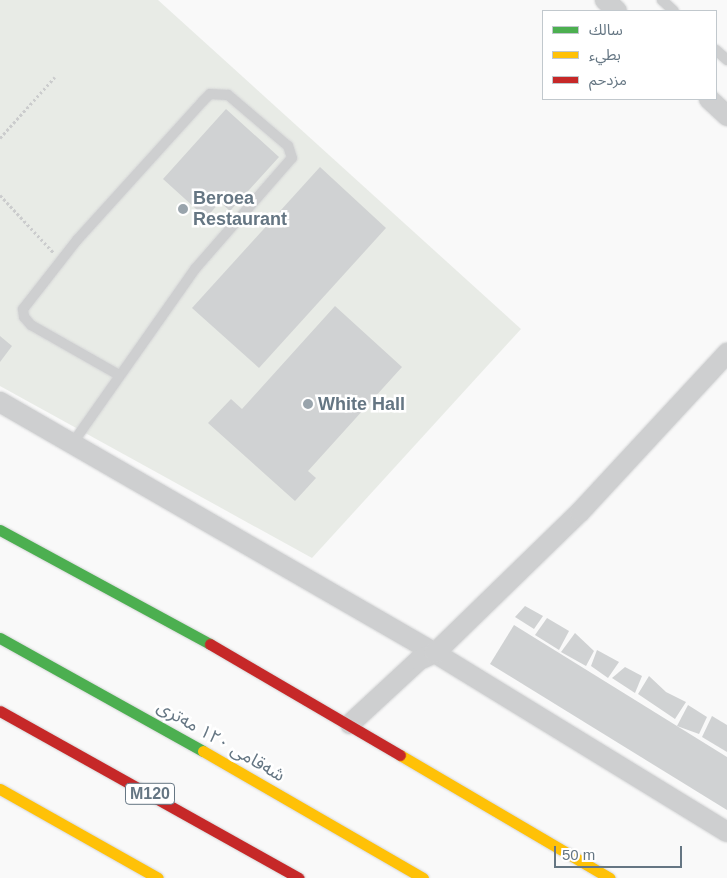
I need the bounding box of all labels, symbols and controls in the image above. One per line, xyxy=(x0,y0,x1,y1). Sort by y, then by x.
legend xyxy=(542,10,717,100)
text: سالك xyxy=(589,21,623,38)
text: بطيء xyxy=(589,46,621,63)
text: مزدحم xyxy=(589,71,627,88)
place label: Beroea Restaurant xyxy=(193,188,287,230)
marker: Beroea Restaurant xyxy=(177,203,189,215)
place label: White Hall xyxy=(318,393,405,415)
marker: White Hall xyxy=(302,398,314,410)
street label: شەقامی ١٢٠ مەتری xyxy=(153,696,289,786)
road number: M120 xyxy=(124,781,176,808)
scale bar xyxy=(557,836,684,868)
text: 50 m xyxy=(562,846,595,863)

